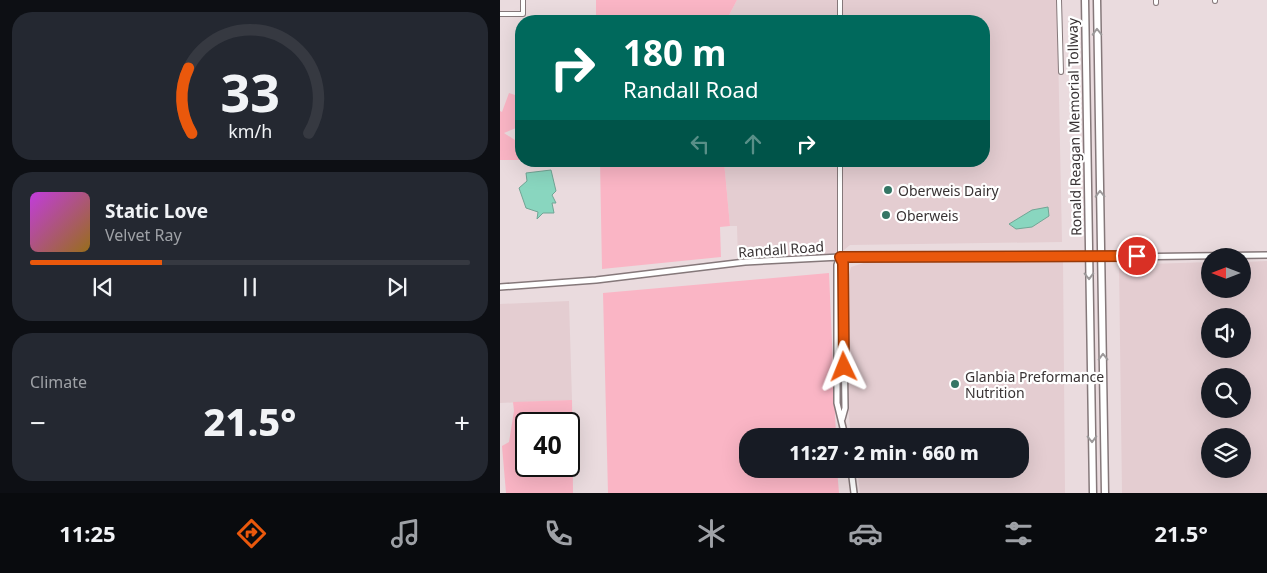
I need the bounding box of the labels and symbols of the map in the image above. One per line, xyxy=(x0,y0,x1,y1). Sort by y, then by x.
street label: Ronald Reagan Memorial Tollway xyxy=(1063,17,1085,236)
one-way arrow xyxy=(1092,28,1102,36)
place label: Oberweis Dairy xyxy=(898,181,1000,200)
marker: Oberweis Dairy xyxy=(882,184,894,196)
one-way arrow xyxy=(1095,190,1105,198)
place label: Oberweis xyxy=(896,206,959,225)
marker: Oberweis xyxy=(880,209,892,221)
pin xyxy=(1116,235,1158,277)
street label: Randall Road xyxy=(737,237,825,261)
north arrow xyxy=(1201,248,1251,298)
one-way arrow xyxy=(1084,272,1095,280)
position arrow xyxy=(817,340,869,392)
one-way arrow xyxy=(1098,353,1108,360)
place label: Glanbia Preformance Nutrition xyxy=(965,367,1104,402)
marker: Glanbia Preformance Nutrition xyxy=(949,378,961,390)
speed limit sign: 40 xyxy=(515,412,580,477)
one-way arrow xyxy=(1087,435,1098,443)

